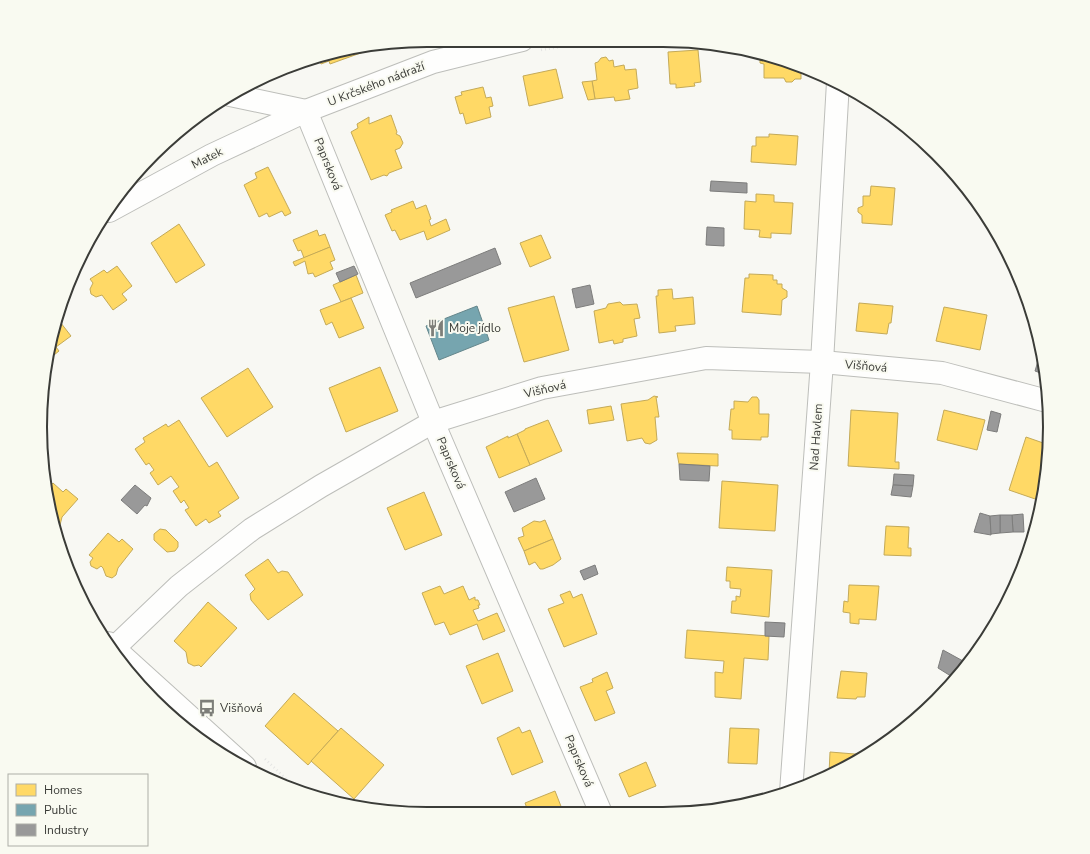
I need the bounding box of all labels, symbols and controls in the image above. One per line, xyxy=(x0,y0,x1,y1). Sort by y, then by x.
street label: U Krčského nádraží xyxy=(325,58,428,110)
street label: Paprsková xyxy=(310,135,346,193)
street label: Matek xyxy=(189,143,226,173)
restaurant icon: Moje jídlo xyxy=(426,318,446,338)
place label: Moje jídlo xyxy=(449,320,501,336)
street label: Višňová xyxy=(843,356,888,376)
street label: Višňová xyxy=(521,376,568,402)
street label: Nad Havlem xyxy=(806,403,826,471)
street label: Paprsková xyxy=(433,434,469,492)
bus stop icon: Višňová xyxy=(197,698,217,718)
place label: Višňová xyxy=(219,700,263,716)
street label: Paprsková xyxy=(561,732,597,790)
legend xyxy=(8,774,148,846)
text: Homes xyxy=(44,782,82,798)
text: Public xyxy=(44,802,78,818)
text: Industry xyxy=(44,822,89,838)

